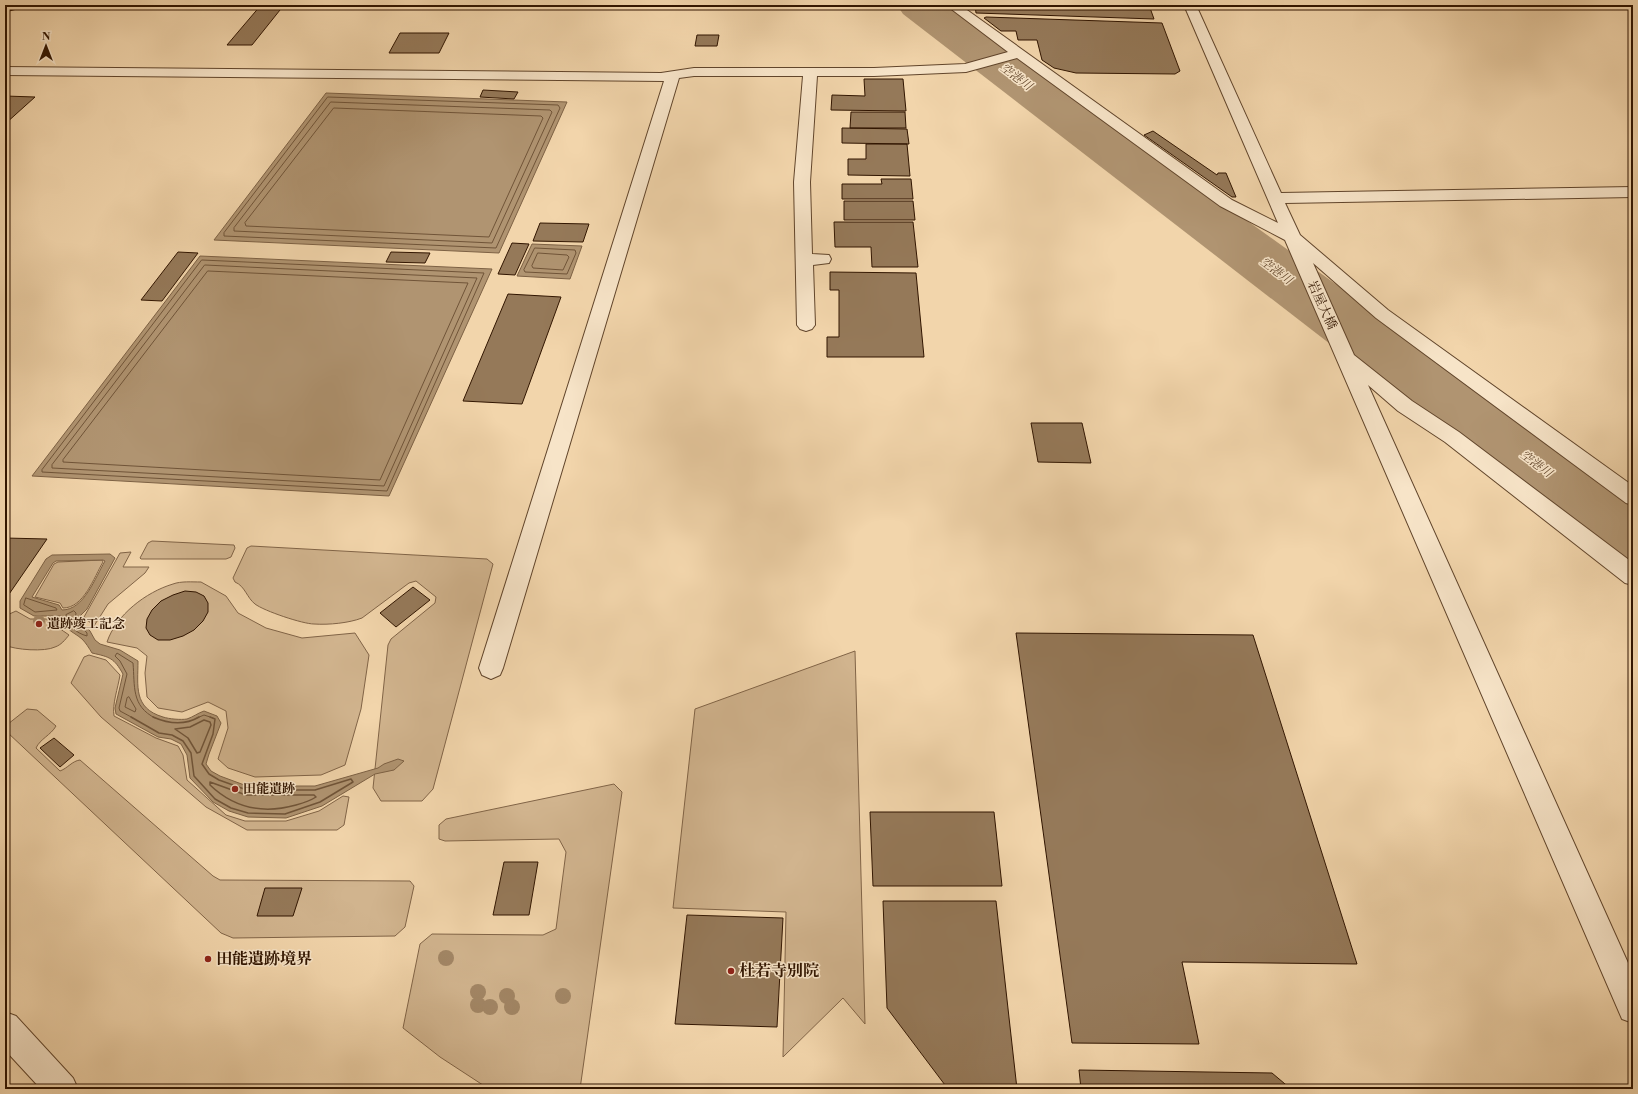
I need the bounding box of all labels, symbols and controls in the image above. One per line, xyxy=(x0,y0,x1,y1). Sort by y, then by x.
north arrow xyxy=(26,26,66,66)
text: N xyxy=(42,30,51,44)
water label: 空港川 xyxy=(997,60,1036,95)
water label: 空港川 xyxy=(1257,254,1296,289)
street label: 岩屋大橋 xyxy=(1304,278,1340,332)
water label: 空港川 xyxy=(1517,447,1556,482)
place label: 遺跡竣工記念 xyxy=(47,616,125,632)
marker: 遺跡竣工記念 xyxy=(34,619,44,629)
place label: 田能遺跡 xyxy=(243,781,295,797)
marker: 田能遺跡 xyxy=(230,784,240,794)
place label: 田能遺跡境界 xyxy=(216,949,312,969)
marker: 田能遺跡境界 xyxy=(203,954,213,964)
place label: 杜若寺別院 xyxy=(739,961,819,981)
marker: 杜若寺別院 xyxy=(726,966,736,976)

